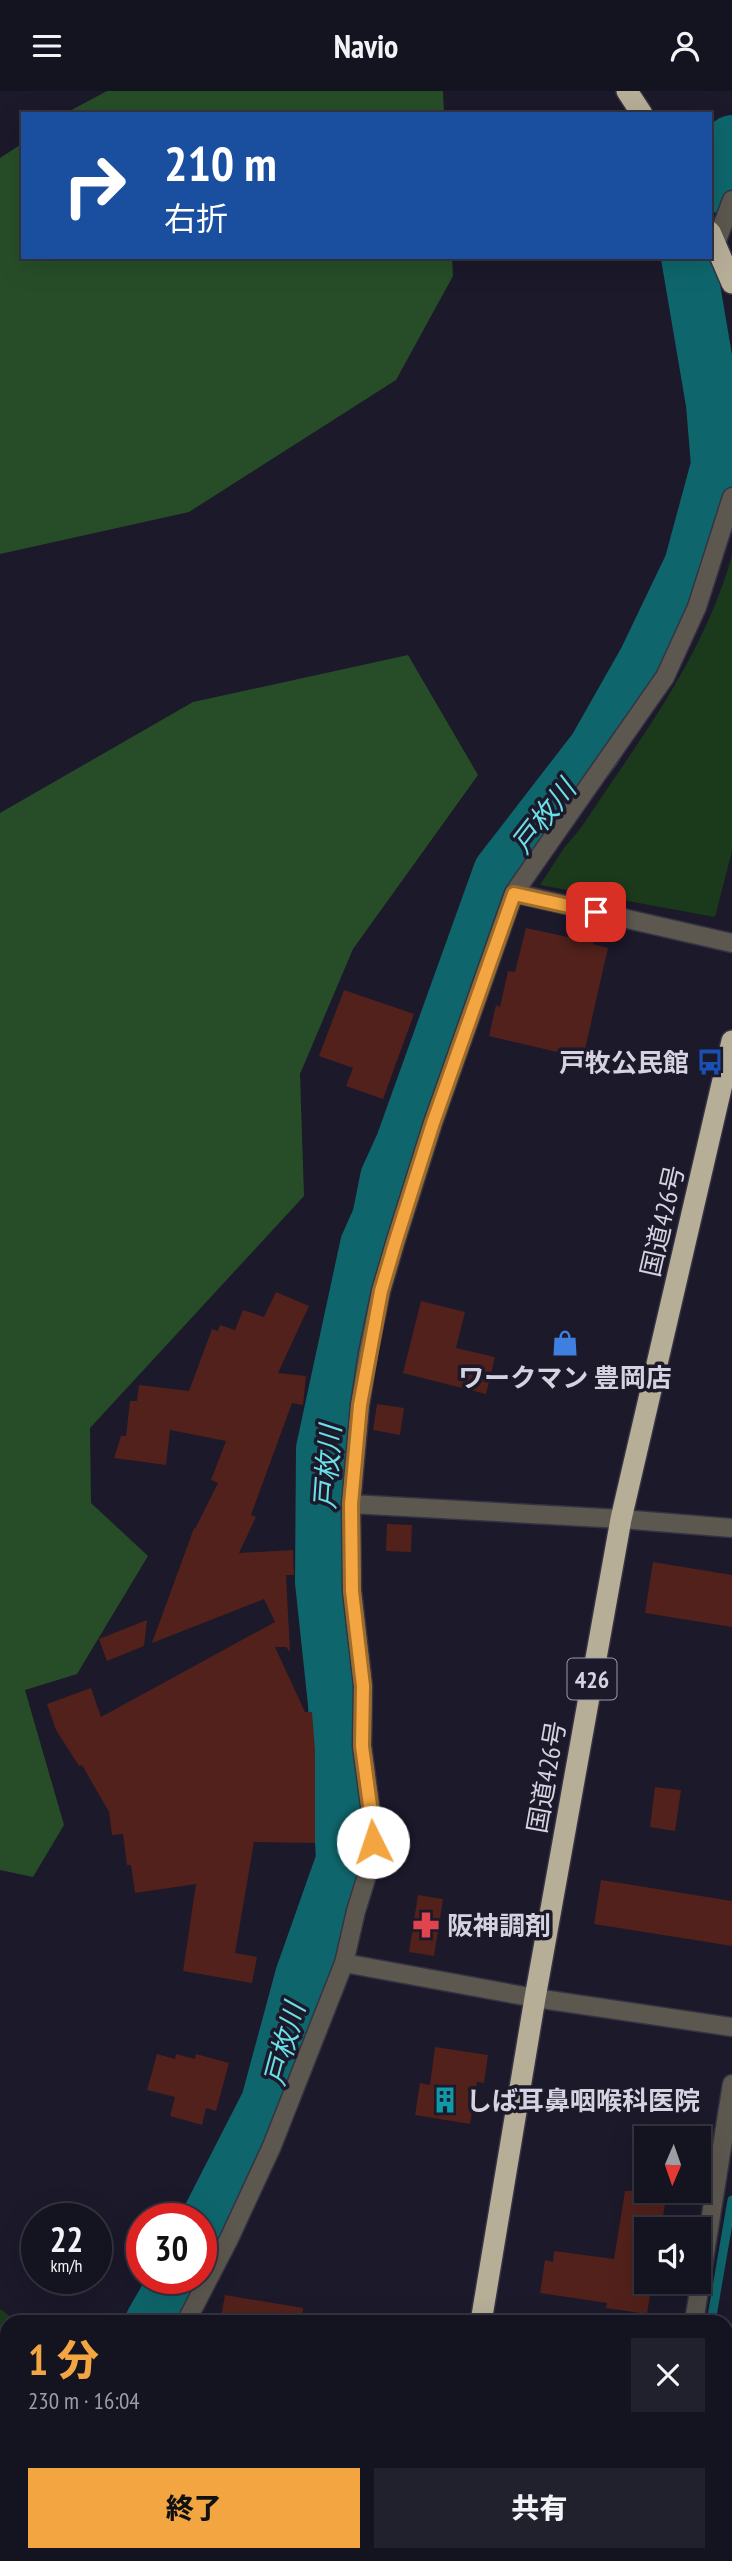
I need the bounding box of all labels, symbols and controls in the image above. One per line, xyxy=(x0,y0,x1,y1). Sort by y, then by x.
text: Navio xyxy=(334,25,398,67)
icon: menu xyxy=(28,27,66,65)
icon: person xyxy=(666,27,704,65)
text: 210 m xyxy=(164,131,277,195)
icon: right xyxy=(49,140,140,231)
text: 右折 xyxy=(164,197,228,239)
water label: 戸枚川 xyxy=(503,769,585,860)
pin xyxy=(566,882,626,942)
icon: arrive xyxy=(577,893,615,931)
place label: 戸牧公民館 xyxy=(559,1046,689,1079)
bus stop icon: 戸牧公民館 xyxy=(695,1047,725,1077)
street label: 国道426号 xyxy=(633,1162,691,1280)
shop icon: ワークマン 豊岡店 xyxy=(550,1328,580,1358)
place label: ワークマン 豊岡店 xyxy=(458,1361,672,1394)
water label: 戸枚川 xyxy=(306,1421,349,1510)
road number: 426 xyxy=(568,1659,616,1699)
street label: 国道426号 xyxy=(520,1718,572,1836)
position arrow xyxy=(336,1805,410,1879)
place label: 阪神調剤 xyxy=(447,1909,551,1942)
pharmacy icon: 阪神調剤 xyxy=(411,1910,441,1940)
water label: 戸枚川 xyxy=(255,1996,314,2089)
place label: しば耳鼻咽喉科医院 xyxy=(466,2084,700,2117)
building icon: しば耳鼻咽喉科医院 xyxy=(430,2085,460,2115)
north arrow xyxy=(634,2126,710,2203)
map controls xyxy=(634,2126,711,2294)
speed limit sign: 30 xyxy=(126,2203,217,2294)
text: 22 xyxy=(50,2216,83,2262)
button: sound xyxy=(634,2217,711,2294)
text: km/h xyxy=(51,2254,82,2277)
text: 1 分 xyxy=(28,2332,99,2387)
button: close xyxy=(631,2338,705,2412)
text: 230 m · 16:04 xyxy=(28,2386,140,2415)
button: 終了 xyxy=(28,2468,360,2548)
button: 共有 xyxy=(374,2468,705,2548)

